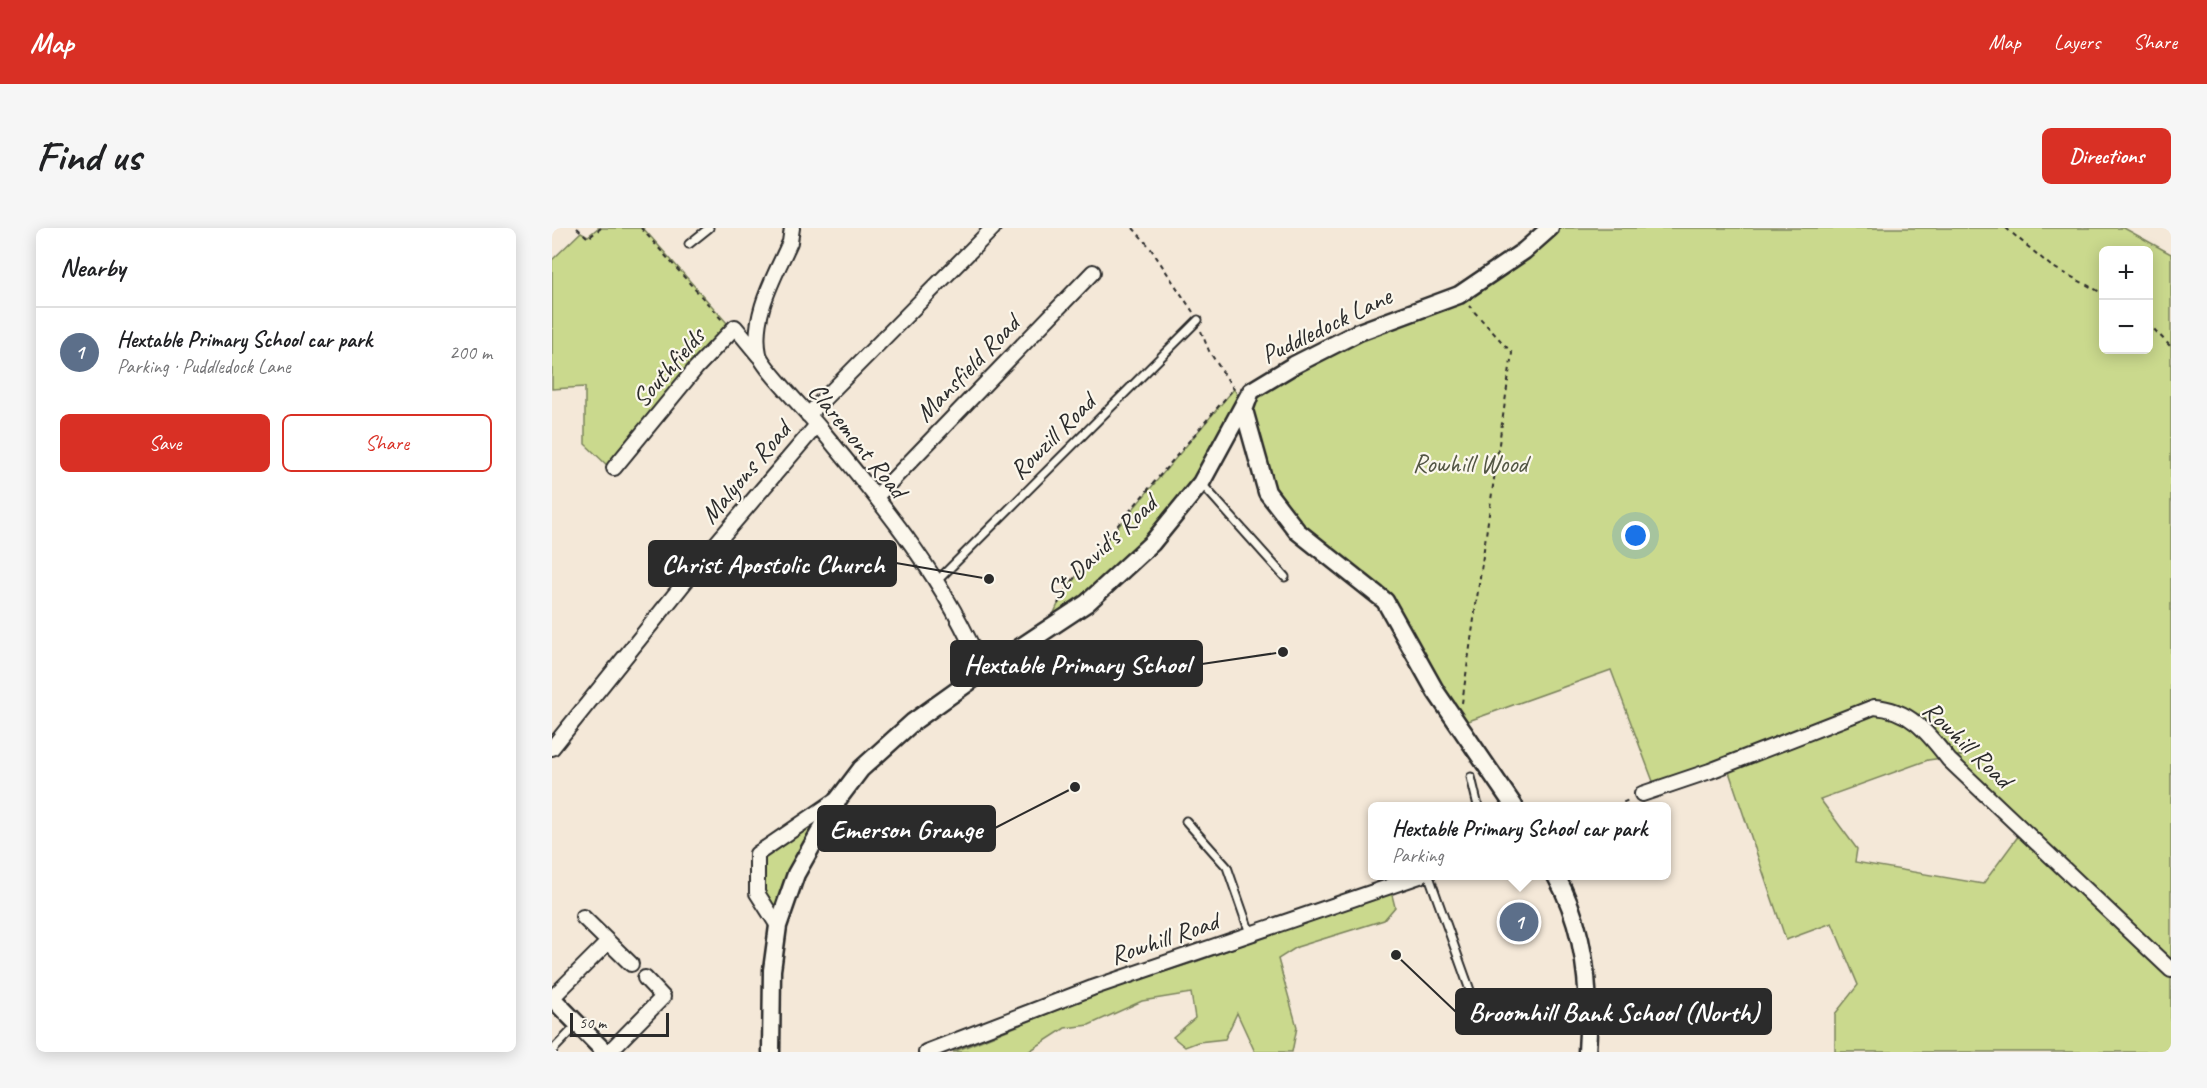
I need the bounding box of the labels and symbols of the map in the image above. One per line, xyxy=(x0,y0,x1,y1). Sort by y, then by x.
street label: Puddledock Lane xyxy=(1256,279,1398,371)
street label: Mansfield Road xyxy=(908,305,1029,429)
street label: Southfields xyxy=(625,319,714,414)
street label: Claremont Road xyxy=(801,376,917,508)
street label: Rowzill Road xyxy=(1002,384,1105,486)
street label: Malyons Road xyxy=(693,411,800,530)
park label: Rowhill Wood xyxy=(1412,447,1531,480)
street label: St David's Road xyxy=(1039,485,1166,607)
your location xyxy=(1621,521,1650,550)
callout: Christ Apostolic Church xyxy=(649,541,896,586)
text: Christ Apostolic Church xyxy=(662,547,886,581)
callout: Hextable Primary School xyxy=(951,641,1202,686)
text: Hextable Primary School xyxy=(964,647,1195,681)
street label: Rowhill Road xyxy=(1916,693,2022,798)
callout: Emerson Grange xyxy=(818,806,995,851)
text: Emerson Grange xyxy=(830,812,985,846)
pin: 1 xyxy=(1500,900,1538,944)
street label: Rowhill Road xyxy=(1106,903,1226,972)
callout: Broomhill Bank School (North) xyxy=(1456,989,1771,1034)
text: Broomhill Bank School (North) xyxy=(1469,995,1762,1029)
scale bar xyxy=(570,1010,669,1038)

